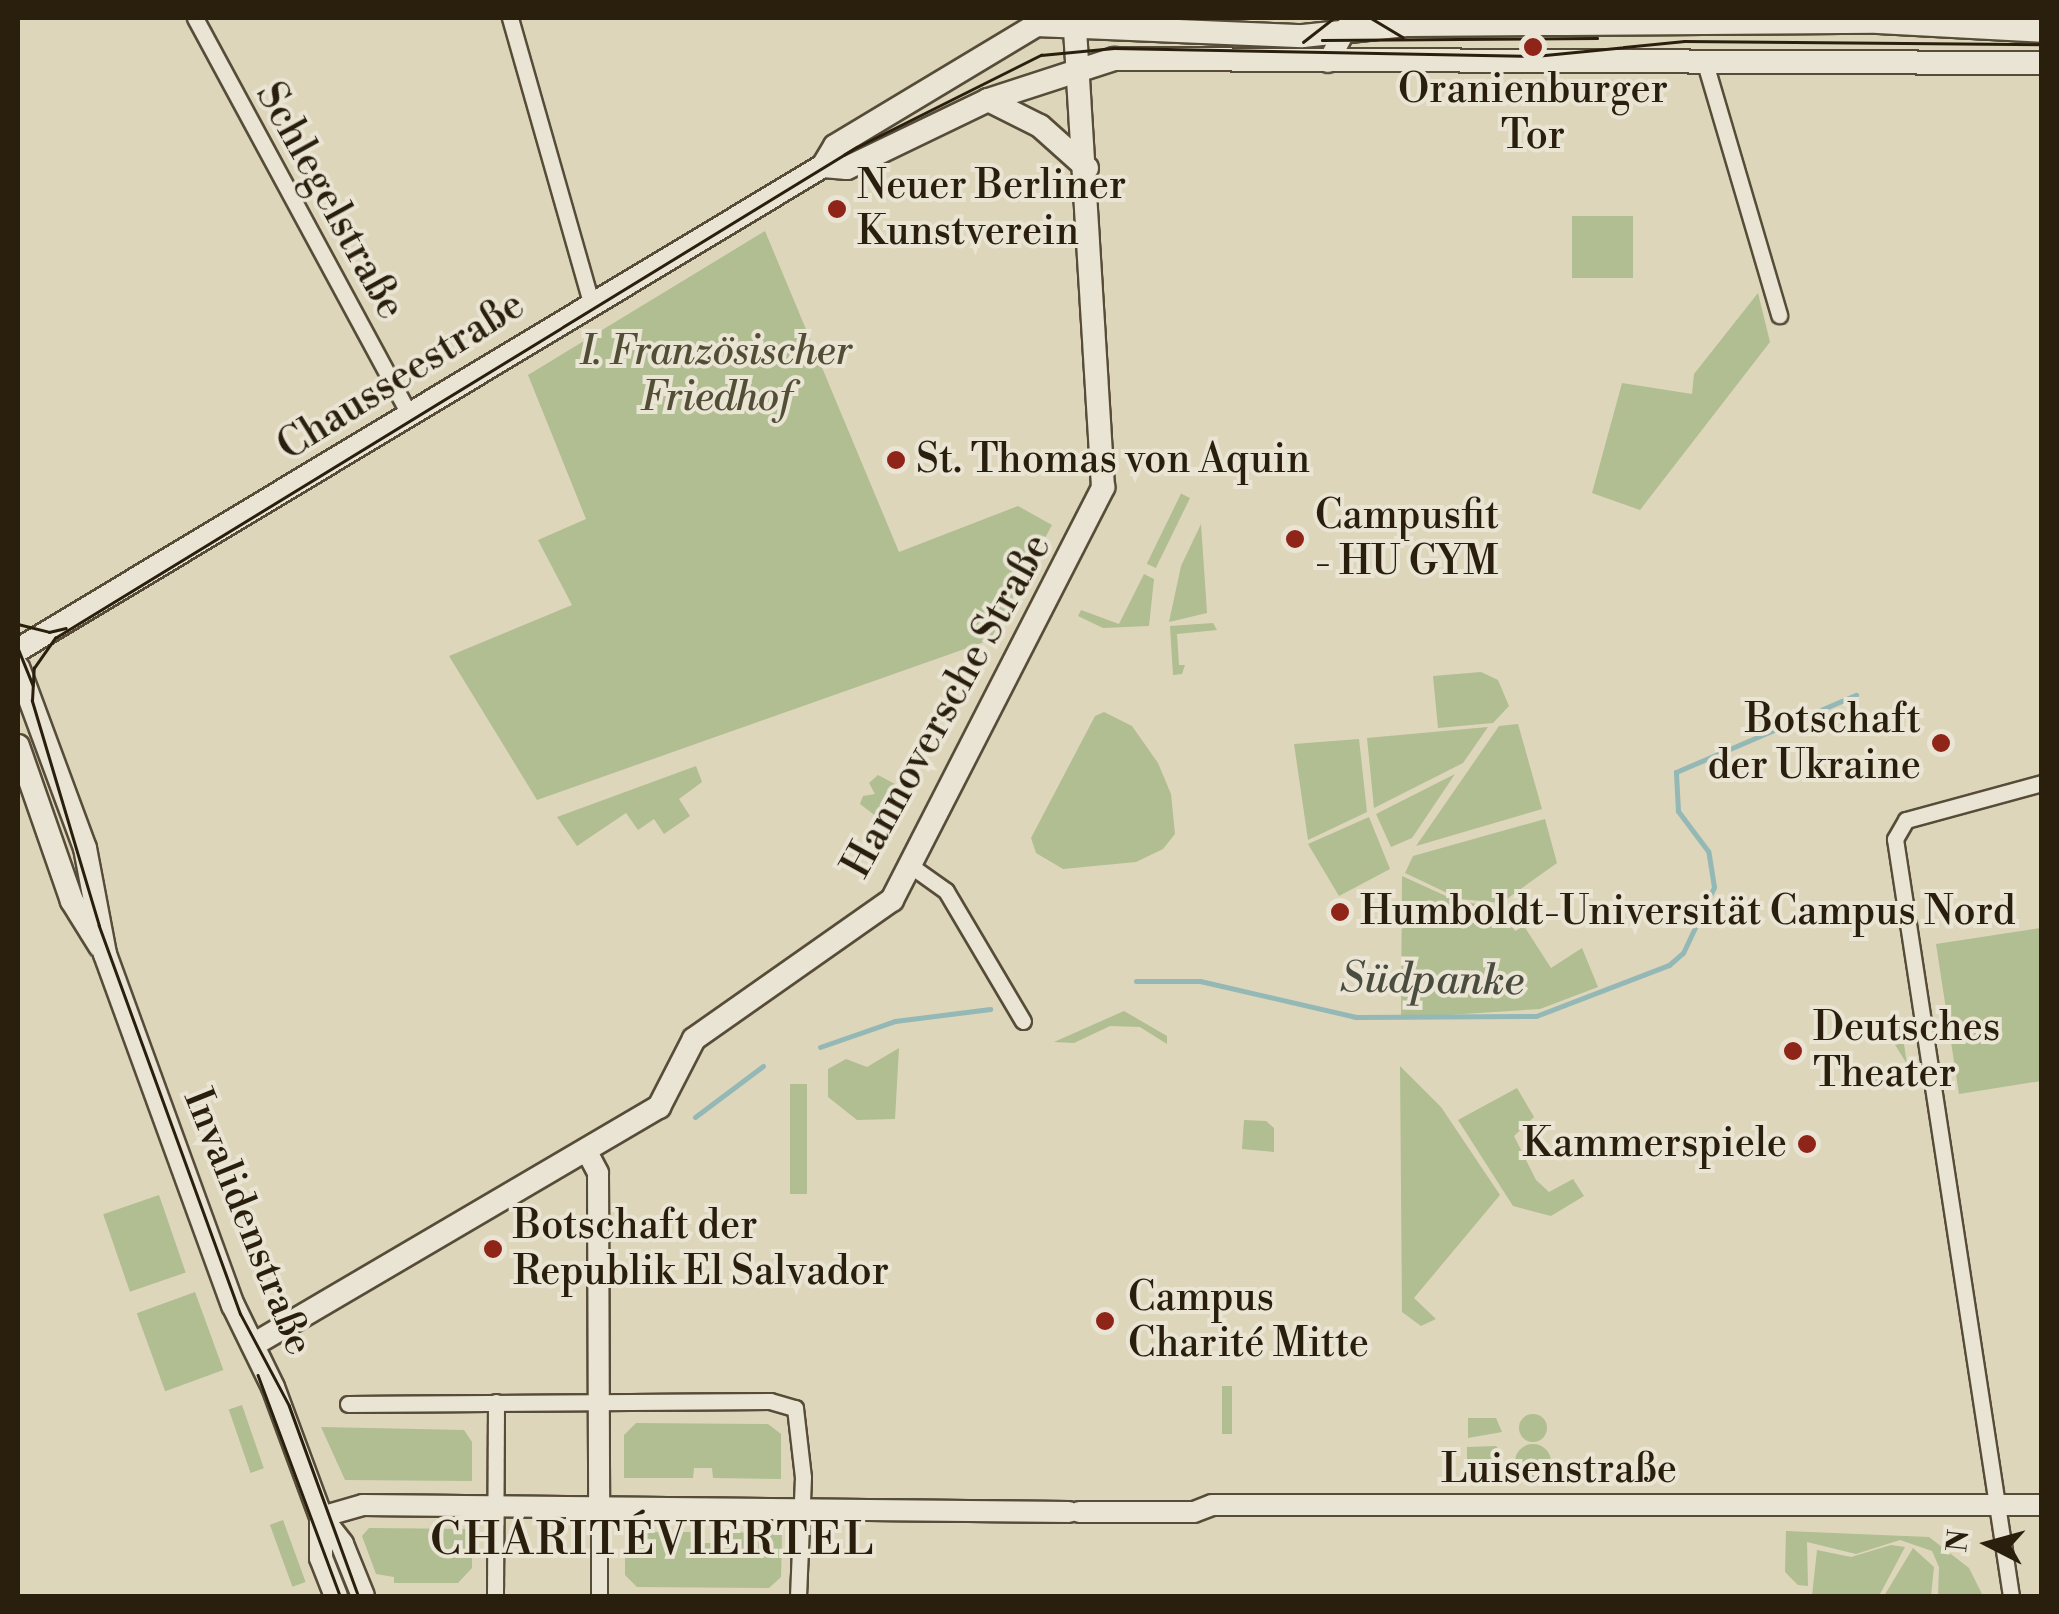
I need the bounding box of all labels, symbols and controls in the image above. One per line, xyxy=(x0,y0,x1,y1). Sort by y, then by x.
marker: Oranienburger Tor xyxy=(1520,34,1546,60)
place label: Oranienburger Tor xyxy=(1398,66,1668,160)
street label: Schlegelstraße xyxy=(245,74,415,328)
place label: Neuer Berliner Kunstverein xyxy=(857,162,1126,256)
marker: Neuer Berliner Kunstverein xyxy=(826,198,848,220)
street label: Chausseestraße xyxy=(269,281,533,471)
park label: I. Französischer Friedhof xyxy=(580,328,852,422)
place label: St. Thomas von Aquin xyxy=(916,436,1310,484)
marker: St. Thomas von Aquin xyxy=(885,449,907,471)
place label: Campusfit - HU GYM xyxy=(1315,492,1499,586)
street label: Hannoversche Straße xyxy=(833,526,1061,886)
marker: Campusfit - HU GYM xyxy=(1284,528,1306,550)
place label: Botschaft der Ukraine xyxy=(1708,696,1921,790)
marker: Botschaft der Ukraine xyxy=(1930,732,1952,754)
place label: Humboldt-Universität Campus Nord xyxy=(1360,888,2015,936)
marker: Humboldt-Universität Campus Nord xyxy=(1329,901,1351,923)
water label: Südpanke xyxy=(1340,954,1524,1008)
place label: Deutsches Theater xyxy=(1813,1004,2000,1098)
marker: Deutsches Theater xyxy=(1782,1040,1804,1062)
street label: Invalidenstraße xyxy=(173,1082,323,1362)
place label: Kammerspiele xyxy=(1522,1120,1787,1168)
marker: Kammerspiele xyxy=(1796,1133,1818,1155)
place label: Botschaft der Republik El Salvador xyxy=(513,1202,889,1296)
marker: Botschaft der Republik El Salvador xyxy=(482,1238,504,1260)
place label: Campus Charité Mitte xyxy=(1128,1274,1369,1368)
marker: Campus Charité Mitte xyxy=(1092,1308,1118,1334)
street label: Luisenstraße xyxy=(1441,1446,1677,1494)
north arrow xyxy=(1939,1494,2039,1594)
district label: CHARITÉVIERTEL xyxy=(430,1514,876,1568)
text: N xyxy=(1940,1528,1977,1554)

